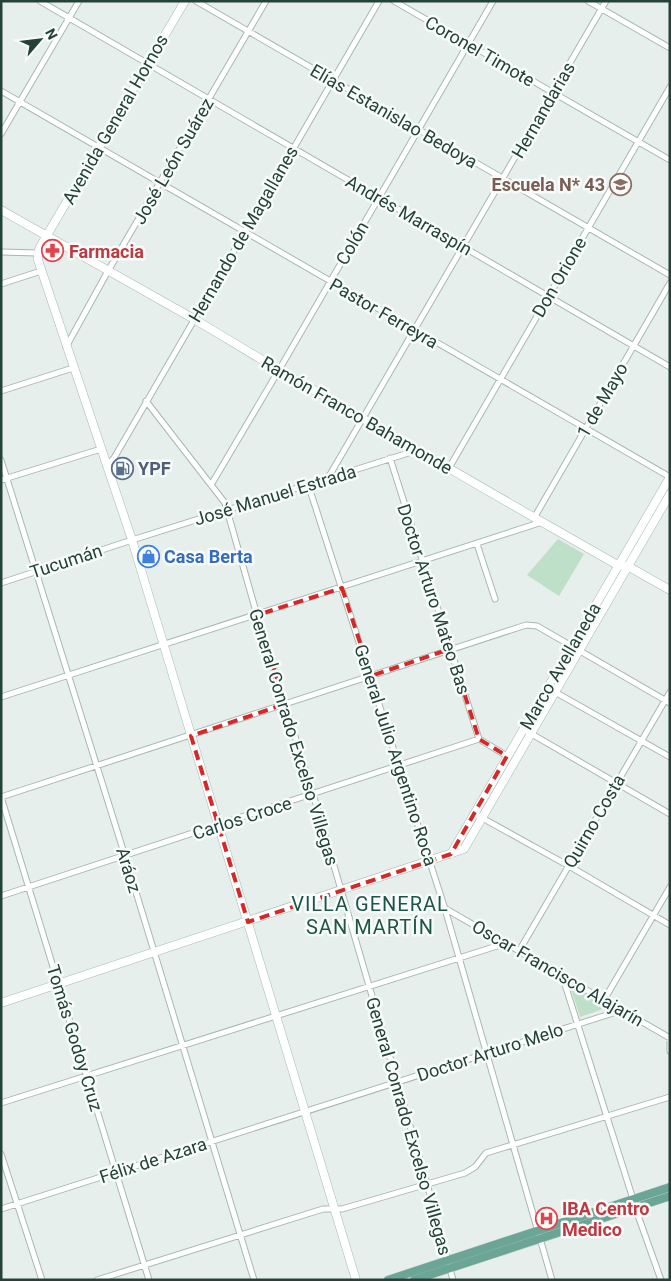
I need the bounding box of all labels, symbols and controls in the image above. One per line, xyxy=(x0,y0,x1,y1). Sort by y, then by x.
street label: Coronel Timote xyxy=(422,11,538,91)
north arrow xyxy=(15,15,65,65)
text: N xyxy=(42,26,61,42)
street label: Avenida General Hornos xyxy=(58,30,172,208)
street label: Hernandarias xyxy=(507,58,579,162)
street label: Elías Estanislao Bedoya xyxy=(307,60,481,172)
street label: José León Suárez xyxy=(128,94,218,228)
street label: Hernando de Magallanes xyxy=(184,142,302,326)
street label: Andrés Marraspín xyxy=(342,170,476,260)
school or university icon: Escuela N* 43 xyxy=(609,172,633,196)
place label: Escuela N* 43 xyxy=(492,174,605,195)
street label: Colón xyxy=(331,218,373,268)
street label: Don Orione xyxy=(528,233,590,321)
pharmacy icon: Farmacia xyxy=(41,239,65,263)
place label: Farmacia xyxy=(69,241,144,262)
street label: Pastor Ferreyra xyxy=(326,273,442,353)
street label: Ramón Franco Bahamonde xyxy=(258,352,456,478)
street label: 1 de Mayo xyxy=(572,359,632,441)
fuel station icon: YPF xyxy=(110,456,134,480)
place label: YPF xyxy=(138,458,171,479)
street label: José Manuel Estrada xyxy=(192,460,358,530)
street label: Doctor Arturo Mateo Bas xyxy=(393,501,475,697)
street label: Tucumán xyxy=(27,539,105,583)
shop icon: Casa Berta xyxy=(136,544,160,568)
place label: Casa Berta xyxy=(164,546,253,567)
street label: Marco Avellaneda xyxy=(515,599,605,733)
street label: General Conrado Excelso Villegas xyxy=(245,606,343,868)
street label: General Julio Argentino Roca xyxy=(350,642,442,868)
street label: Quirno Costa xyxy=(559,771,629,871)
street label: Carlos Croce xyxy=(190,792,294,844)
street label: Aráoz xyxy=(112,845,146,895)
district label: VILLA GENERAL SAN MARTÍN xyxy=(291,892,449,939)
street label: Oscar Francisco Alajarín xyxy=(469,915,647,1031)
street label: Tomás Godoy Cruz xyxy=(43,962,107,1114)
street label: General Conrado Excelso Villegas xyxy=(362,994,456,1258)
street label: Doctor Arturo Melo xyxy=(414,1018,566,1086)
street label: Félix de Azara xyxy=(97,1133,209,1187)
place label: IBA Centro Medico xyxy=(562,1198,649,1240)
hospital icon: IBA Centro Medico xyxy=(534,1206,558,1230)

